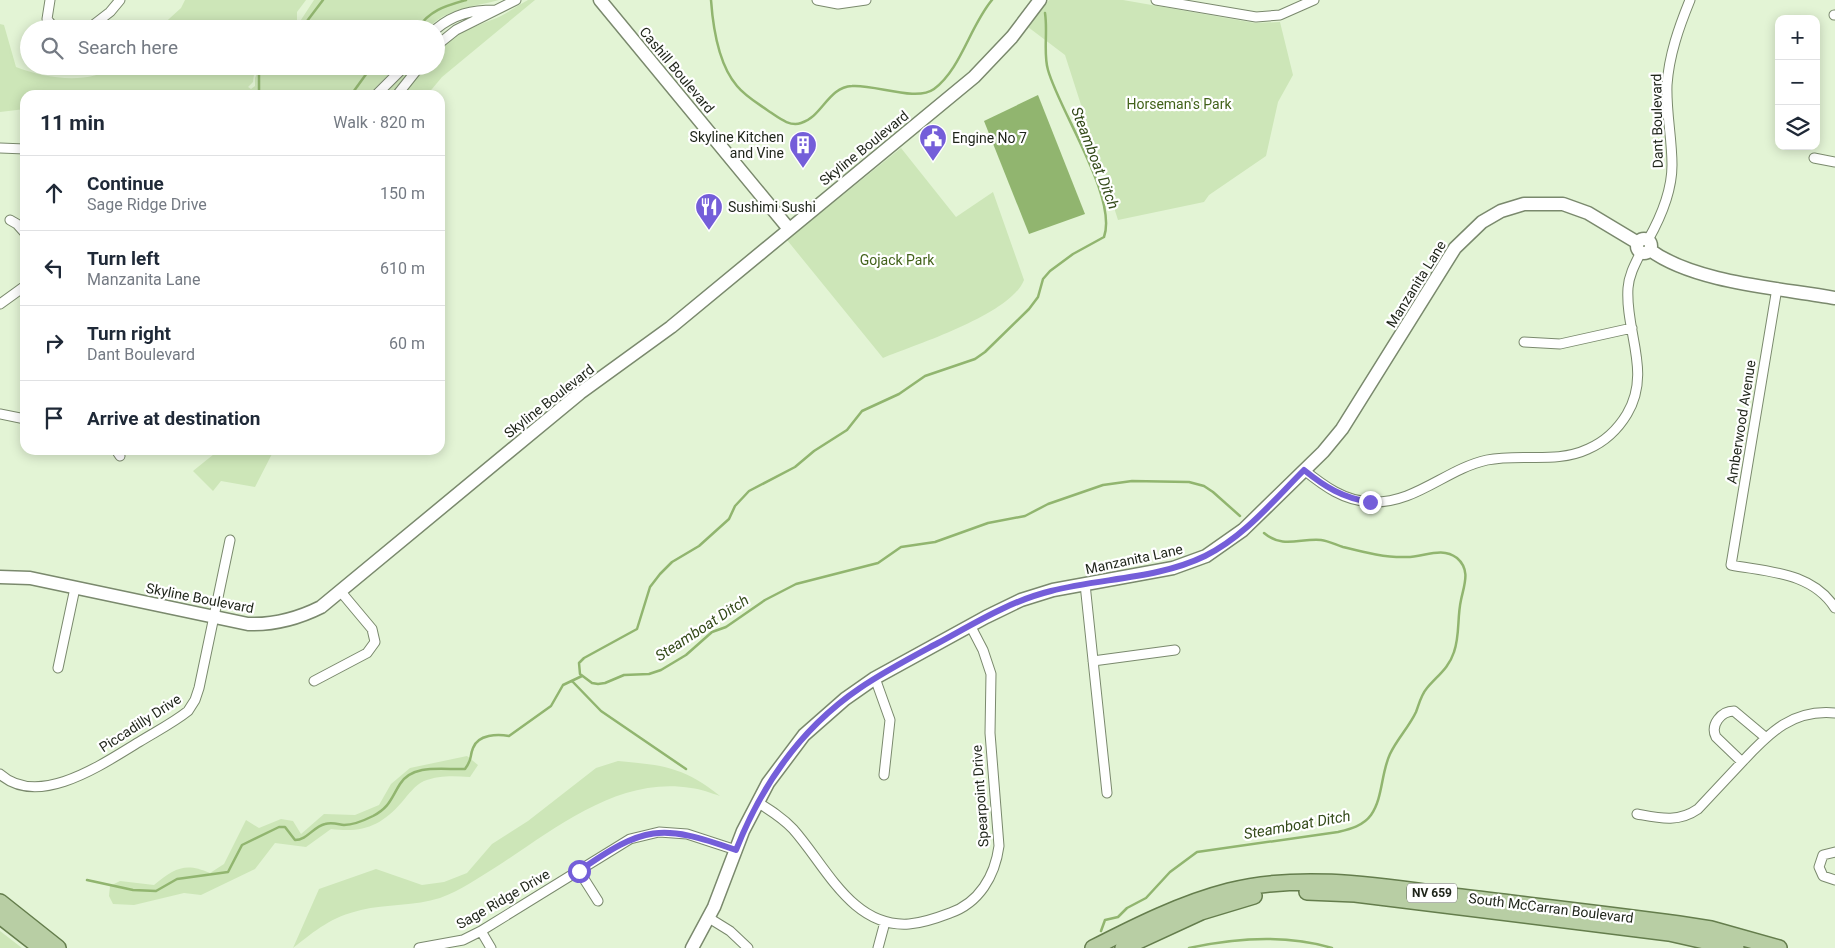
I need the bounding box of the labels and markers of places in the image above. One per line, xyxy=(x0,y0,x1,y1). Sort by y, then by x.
public building icon: Engine No 7 xyxy=(918,123,948,162)
place label: Skyline Kitchen and Vine xyxy=(690,129,784,161)
building icon: Skyline Kitchen and Vine xyxy=(788,130,818,169)
place label: Engine No 7 xyxy=(952,130,1027,146)
restaurant icon: Sushimi Sushi xyxy=(694,192,724,231)
place label: Sushimi Sushi xyxy=(728,199,816,215)

